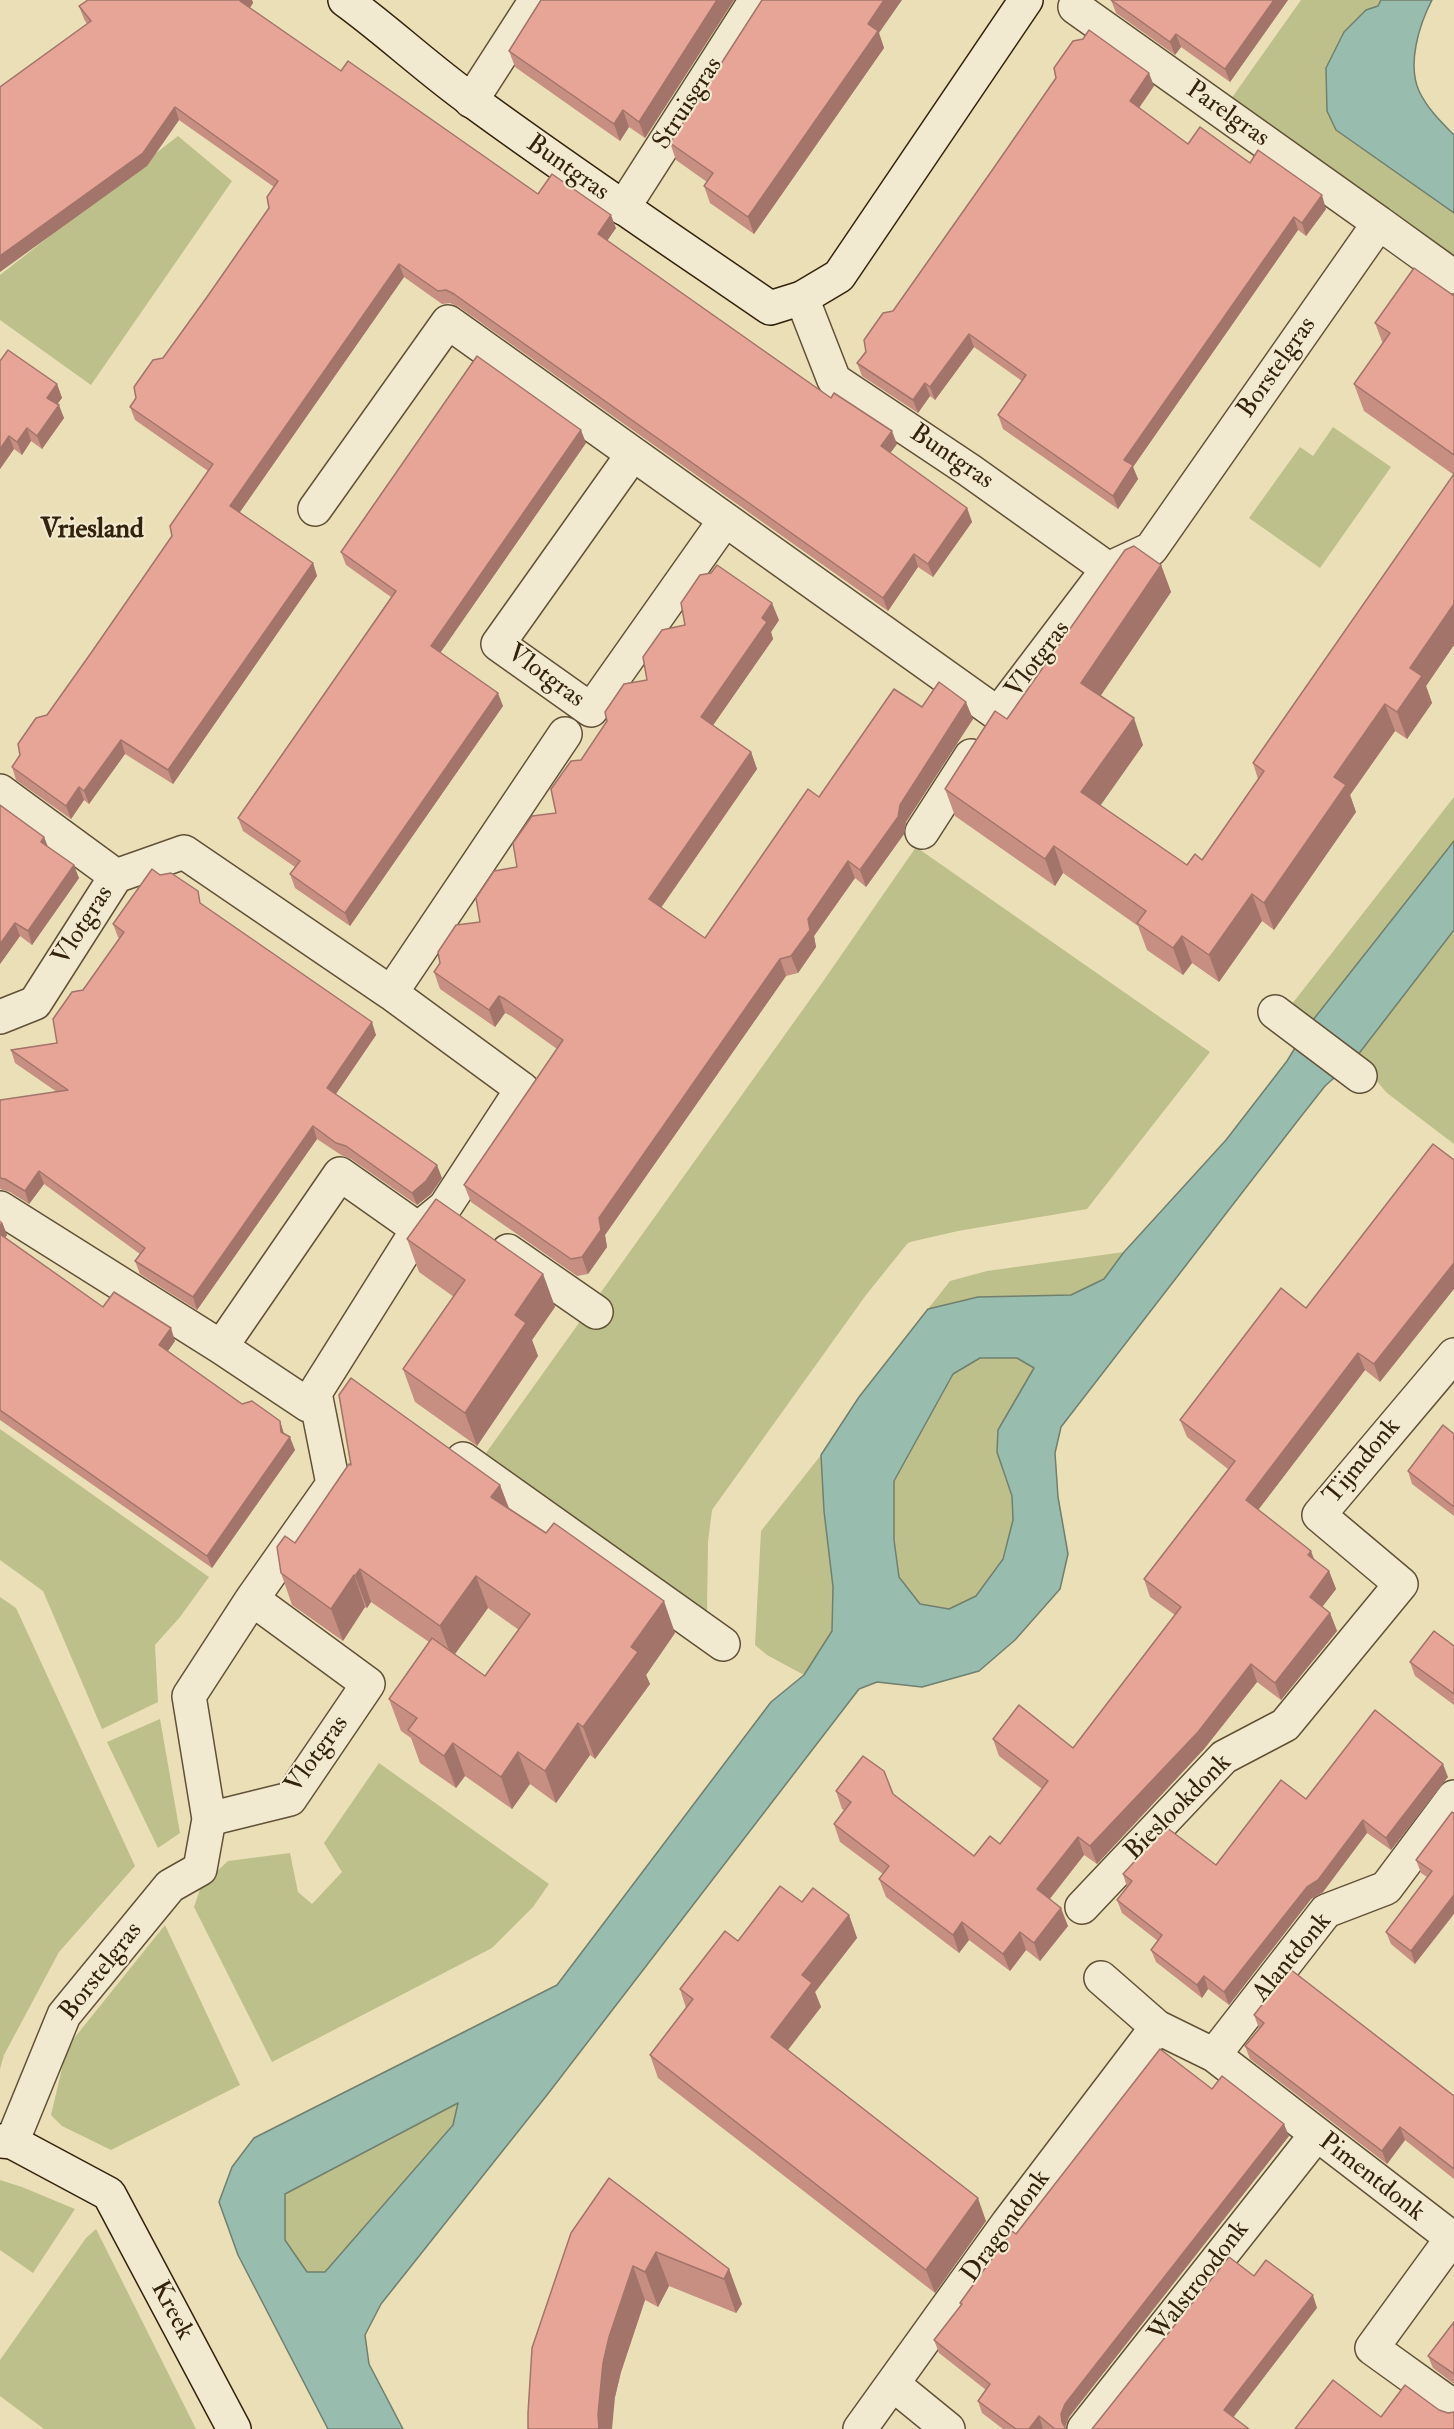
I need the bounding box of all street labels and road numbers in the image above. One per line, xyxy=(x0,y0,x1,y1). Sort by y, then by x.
street label: Struisgras xyxy=(648,52,730,156)
street label: Parelgras xyxy=(1179,75,1275,155)
street label: Buntgras xyxy=(519,129,615,209)
street label: Borstelgras xyxy=(1232,311,1324,425)
street label: Buntgras xyxy=(903,419,999,497)
street label: Vlotgras xyxy=(1000,615,1078,705)
street label: Vlotgras xyxy=(500,638,590,716)
street label: Vlotgras xyxy=(47,880,121,972)
street label: Tijmdonk xyxy=(1318,1412,1408,1512)
street label: Vlotgras xyxy=(279,1710,357,1800)
street label: Bieslookdonk xyxy=(1119,1748,1239,1868)
street label: Alantdonk xyxy=(1247,1907,1339,2009)
street label: Borstelgras xyxy=(54,1917,150,2027)
street label: Pimentdonk xyxy=(1312,2127,1430,2229)
street label: Dragondonk xyxy=(956,2165,1058,2289)
street label: Walstroodonk xyxy=(1143,2215,1257,2349)
street label: Kreek xyxy=(143,2276,199,2346)

